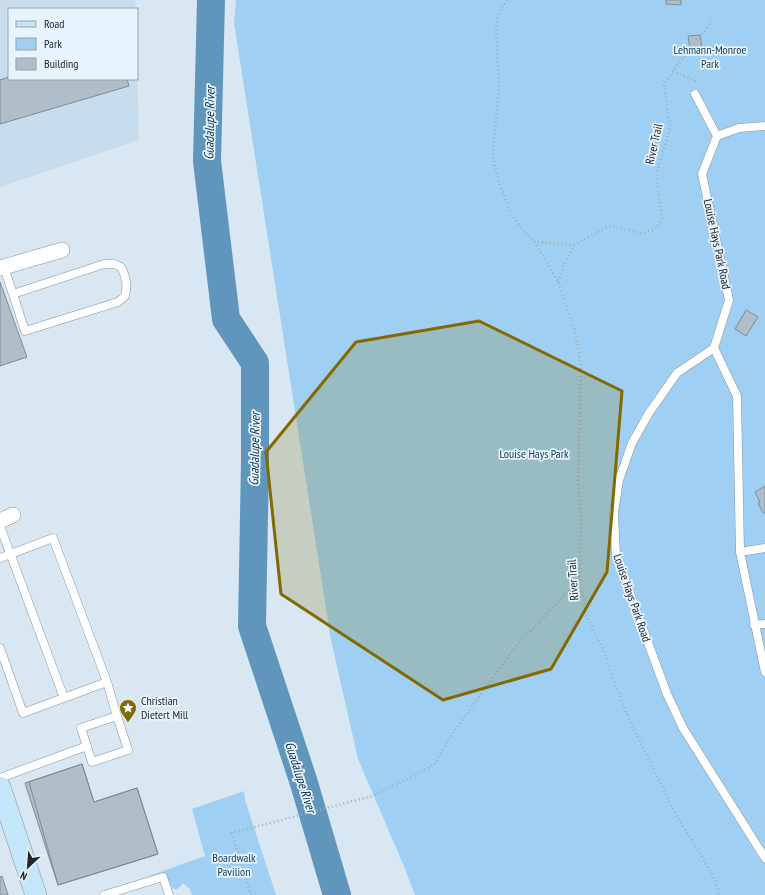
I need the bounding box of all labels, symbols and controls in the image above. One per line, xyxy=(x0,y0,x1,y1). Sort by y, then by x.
legend xyxy=(8,8,138,80)
text: Road xyxy=(44,16,64,31)
text: Park xyxy=(44,36,62,51)
park label: Lehmann-Monroe Park xyxy=(674,42,746,71)
text: Building xyxy=(44,56,79,71)
water label: Guadalupe River xyxy=(200,84,219,160)
street label: River Trail xyxy=(642,122,666,166)
street label: Louise Hays Park Road xyxy=(701,197,734,290)
water label: Guadalupe River xyxy=(245,410,264,486)
park label: Louise Hays Park xyxy=(499,446,569,461)
street label: Louise Hays Park Road xyxy=(610,552,655,644)
street label: River Trail xyxy=(564,559,581,601)
place label: Christian Dietert Mill xyxy=(141,693,188,722)
place icon: Christian Dietert Mill xyxy=(118,698,138,723)
water label: Guadalupe River xyxy=(281,740,321,817)
north arrow xyxy=(8,847,48,887)
park label: Boardwalk Pavilion xyxy=(212,850,256,879)
text: N xyxy=(18,868,29,884)

